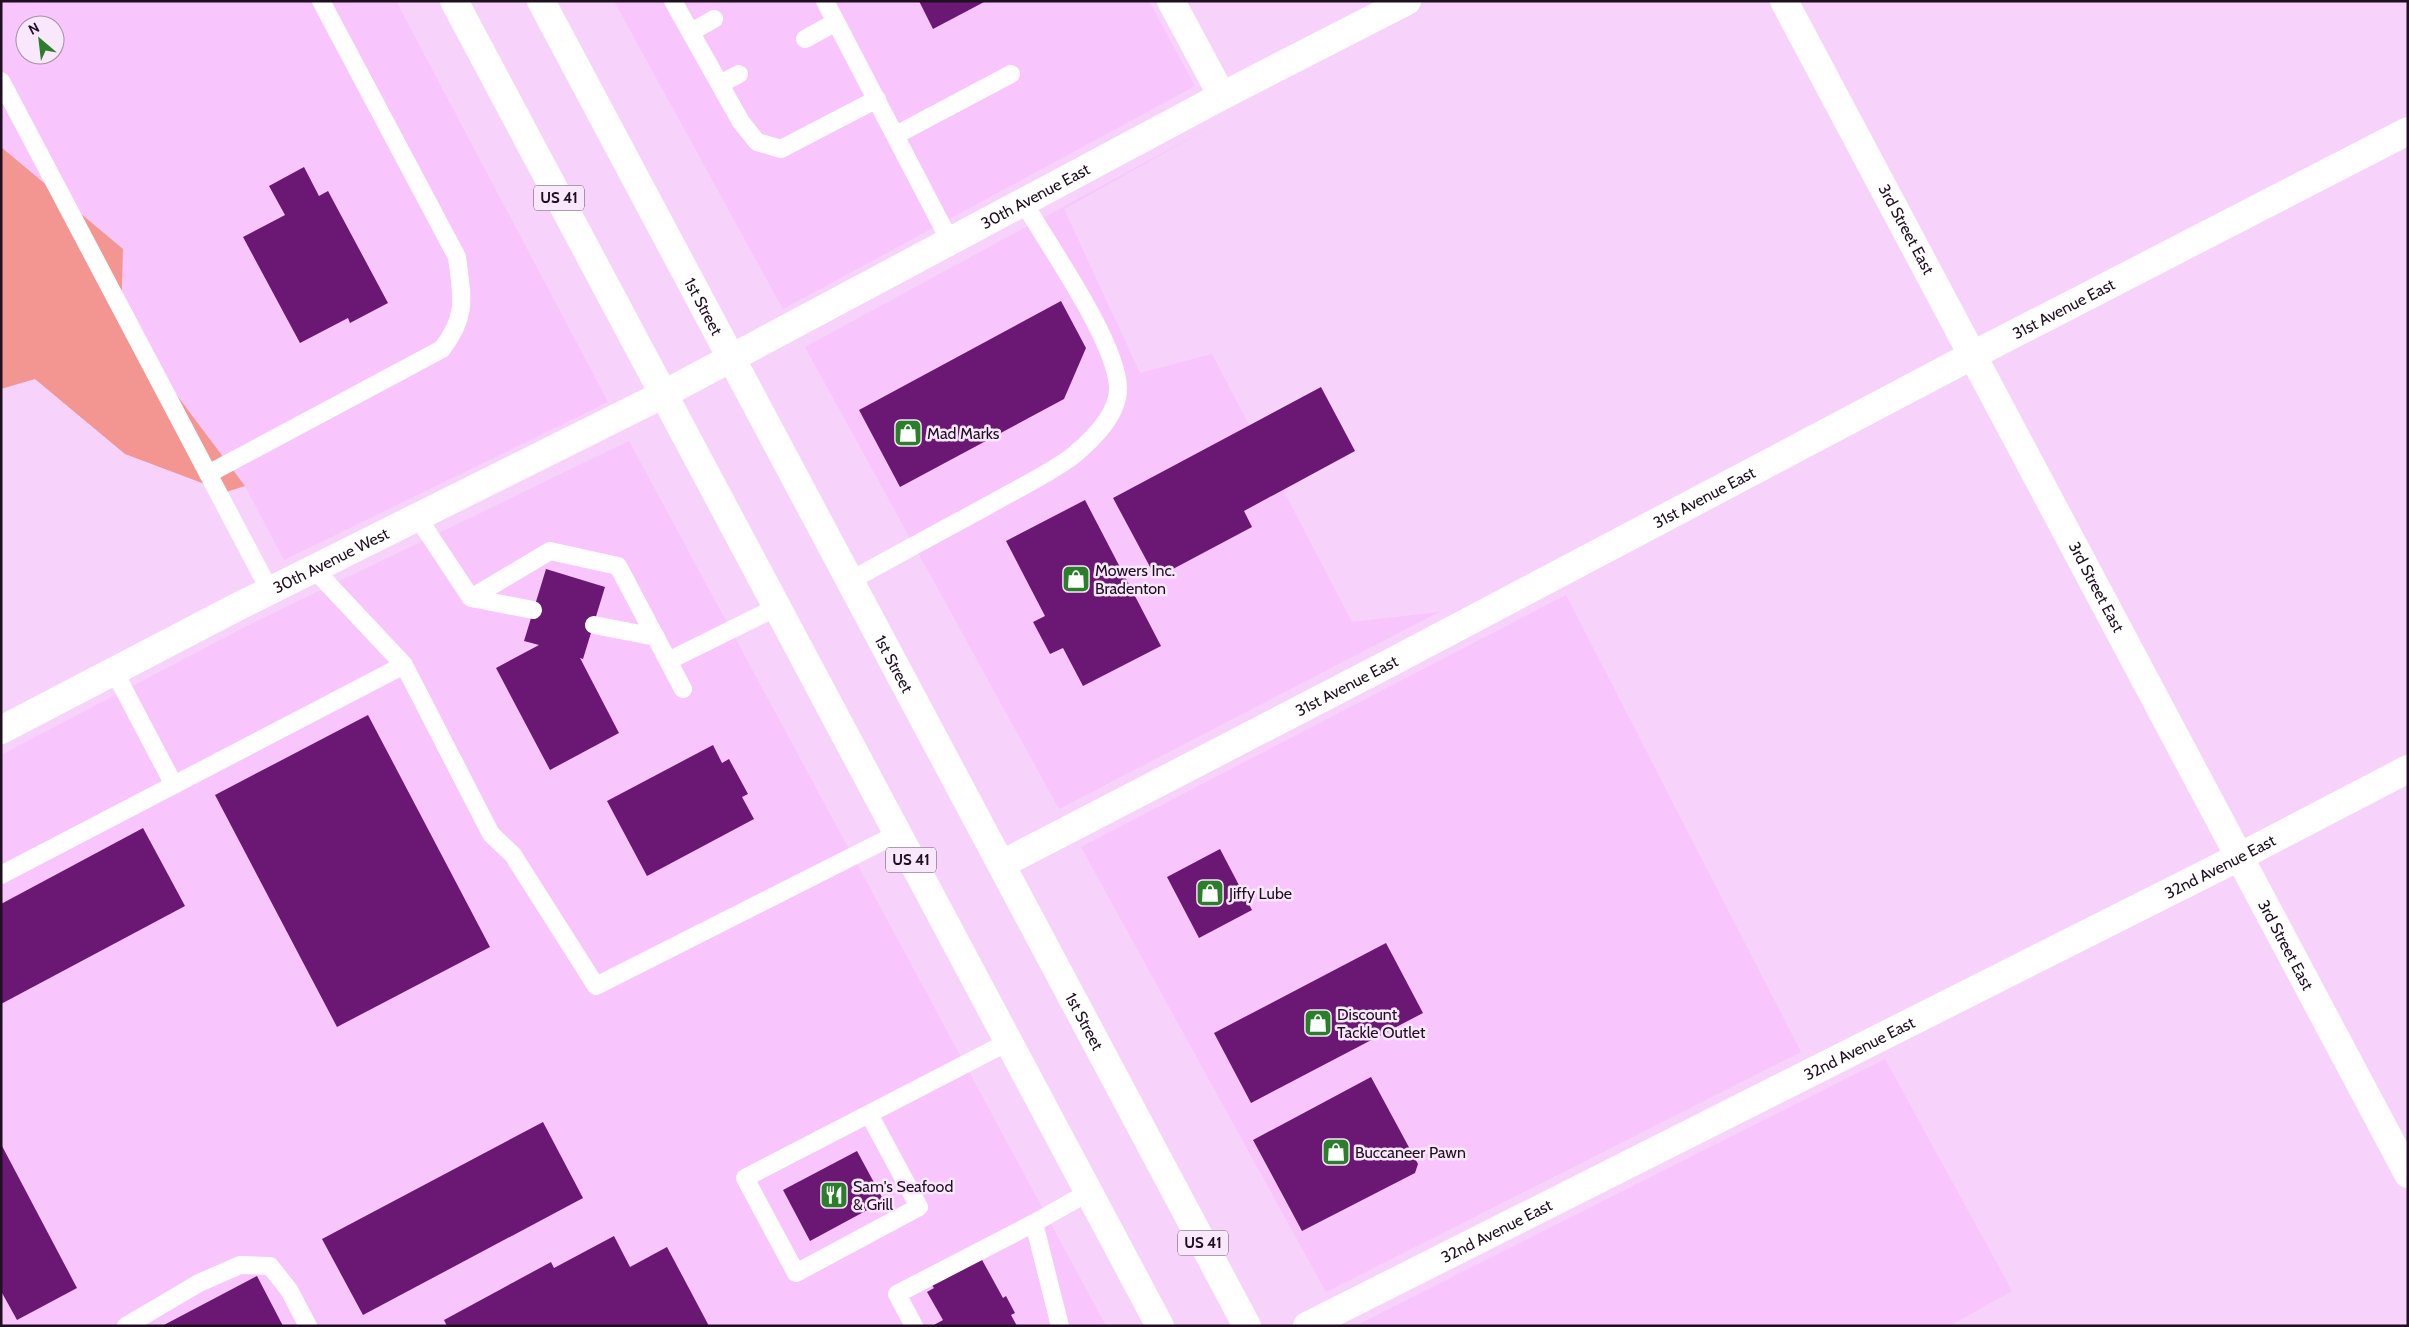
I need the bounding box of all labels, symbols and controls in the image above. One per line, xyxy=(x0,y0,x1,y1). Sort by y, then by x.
north arrow xyxy=(15,15,65,65)
text: N xyxy=(25,18,42,39)
street label: 30th Avenue East xyxy=(978,159,1093,233)
street label: 3rd Street East xyxy=(1874,181,1938,278)
road number: US 41 xyxy=(534,186,584,210)
street label: 31st Avenue East xyxy=(2009,274,2119,343)
street label: 1st Street xyxy=(680,275,727,339)
shop icon: Mad Marks xyxy=(893,418,923,448)
place label: Mad Marks xyxy=(927,424,1000,443)
street label: 31st Avenue East xyxy=(1650,463,1759,532)
street label: 30th Avenue West xyxy=(270,524,393,597)
street label: 3rd Street East xyxy=(2065,539,2128,636)
place label: Mowers Inc. Bradenton xyxy=(1095,561,1175,598)
shop icon: Mowers Inc. Bradenton xyxy=(1061,564,1091,594)
street label: 1st Street xyxy=(871,632,917,696)
street label: 31st Avenue East xyxy=(1292,651,1402,720)
street label: 32nd Avenue East xyxy=(2162,831,2279,903)
road number: US 41 xyxy=(886,848,936,872)
shop icon: Jiffy Lube xyxy=(1195,878,1225,908)
place label: Jiffy Lube xyxy=(1228,884,1292,903)
street label: 3rd Street East xyxy=(2254,897,2318,994)
street label: 1st Street xyxy=(1061,990,1107,1054)
place label: Discount Tackle Outlet xyxy=(1337,1005,1426,1042)
shop icon: Discount Tackle Outlet xyxy=(1303,1008,1333,1038)
street label: 32nd Avenue East xyxy=(1801,1013,1918,1084)
shop icon: Buccaneer Pawn xyxy=(1321,1137,1351,1167)
place label: Buccaneer Pawn xyxy=(1355,1143,1466,1162)
place label: Sam's Seafood & Grill xyxy=(853,1177,953,1214)
restaurant icon: Sam's Seafood & Grill xyxy=(819,1180,849,1210)
street label: 32nd Avenue East xyxy=(1438,1195,1556,1267)
road number: US 41 xyxy=(1178,1230,1228,1256)

